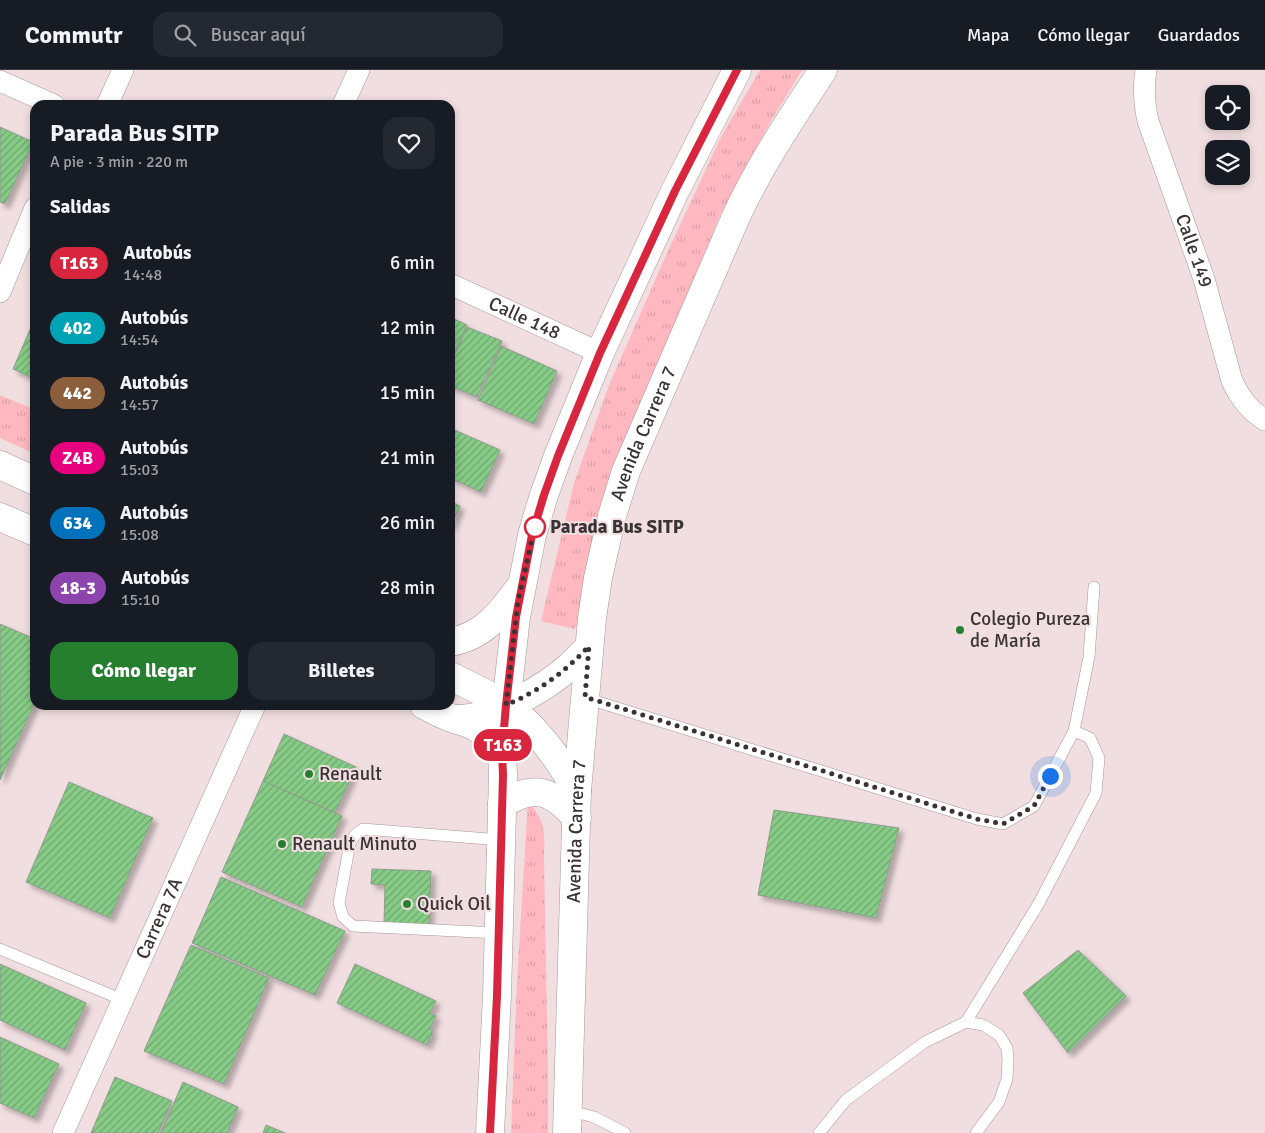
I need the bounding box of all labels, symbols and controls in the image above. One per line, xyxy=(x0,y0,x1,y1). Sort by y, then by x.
search box xyxy=(153,12,503,57)
text: Commutr xyxy=(25,20,123,50)
icon: search xyxy=(171,21,199,49)
text: Buscar aquí xyxy=(211,23,306,47)
text: Mapa xyxy=(967,24,1009,46)
text: Cómo llegar xyxy=(1037,24,1130,46)
text: Guardados xyxy=(1158,24,1240,46)
map controls xyxy=(1205,85,1250,185)
button: locate xyxy=(1205,85,1250,130)
button: heart xyxy=(383,117,435,169)
text: Parada Bus SITP xyxy=(50,118,219,148)
button: layers xyxy=(1205,140,1250,185)
text: A pie · 3 min · 220 m xyxy=(50,152,188,172)
text: Salidas xyxy=(50,195,110,219)
street label: Calle 149 xyxy=(1170,211,1218,290)
text: Autobús xyxy=(123,241,192,265)
text: 6 min xyxy=(390,251,435,275)
text: T163 xyxy=(60,252,98,274)
text: 14:48 xyxy=(123,265,162,285)
street label: Calle 148 xyxy=(485,291,564,345)
text: Autobús xyxy=(120,306,188,330)
text: 12 min xyxy=(380,316,435,340)
text: 402 xyxy=(63,317,92,339)
text: 14:54 xyxy=(120,330,159,350)
street label: Avenida Carrera 7 xyxy=(605,363,682,504)
text: Autobús xyxy=(120,371,188,395)
text: 15 min xyxy=(380,381,435,405)
text: 442 xyxy=(63,382,92,404)
text: 14:57 xyxy=(120,395,159,415)
text: Autobús xyxy=(120,436,188,460)
text: 21 min xyxy=(380,446,435,470)
text: Z4B xyxy=(62,447,93,469)
text: 15:03 xyxy=(120,460,159,480)
text: Autobús xyxy=(120,501,188,525)
text: 26 min xyxy=(380,511,435,535)
text: 634 xyxy=(63,512,92,534)
place label: Parada Bus SITP xyxy=(550,515,684,539)
marker: Parada Bus SITP xyxy=(524,516,546,538)
text: 15:08 xyxy=(120,525,159,545)
text: Autobús xyxy=(121,566,189,590)
text: 28 min xyxy=(380,576,435,600)
text: 18-3 xyxy=(60,577,96,599)
text: 15:10 xyxy=(121,590,160,610)
place label: Colegio Pureza de María xyxy=(970,607,1090,653)
marker: Colegio Pureza de María xyxy=(954,624,966,636)
button: Cómo llegar xyxy=(50,642,238,700)
button: Billetes xyxy=(248,642,435,700)
line badge: T163 xyxy=(468,729,538,761)
text: T163 xyxy=(484,734,522,756)
street label: Avenida Carrera 7 xyxy=(562,758,592,903)
place label: Renault xyxy=(319,762,382,786)
your location xyxy=(1038,764,1063,789)
marker: Renault xyxy=(303,768,315,780)
place label: Renault Minuto xyxy=(292,832,417,856)
marker: Renault Minuto xyxy=(276,838,288,850)
street label: Carrera 7A xyxy=(130,874,188,963)
place label: Quick Oil xyxy=(417,892,491,916)
marker: Quick Oil xyxy=(401,898,413,910)

